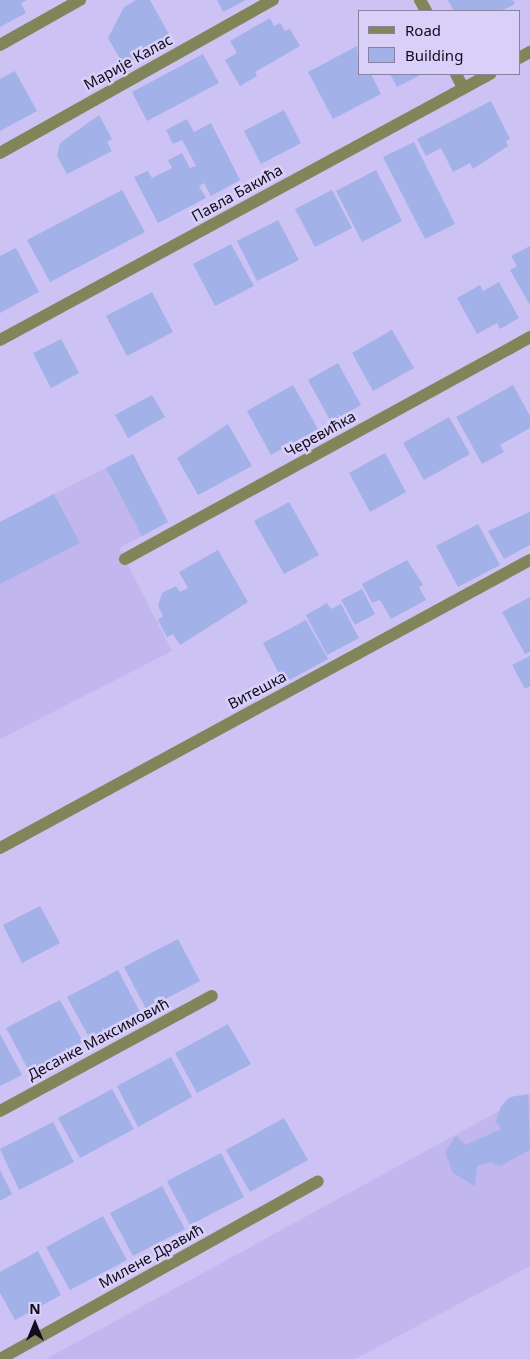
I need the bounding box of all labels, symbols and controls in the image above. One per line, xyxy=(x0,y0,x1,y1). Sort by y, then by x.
legend xyxy=(358,10,520,75)
text: Road xyxy=(405,20,441,40)
street label: Марије Калас xyxy=(81,30,175,94)
text: Building xyxy=(405,45,463,65)
street label: Павла Бакића xyxy=(188,161,286,225)
street label: Черевићка xyxy=(281,407,359,461)
street label: Витешка xyxy=(225,667,289,713)
street label: Десанке Максимовић xyxy=(24,994,172,1084)
street label: Милене Дравић xyxy=(96,1220,206,1292)
north arrow xyxy=(10,1299,60,1349)
text: N xyxy=(29,1299,41,1318)

